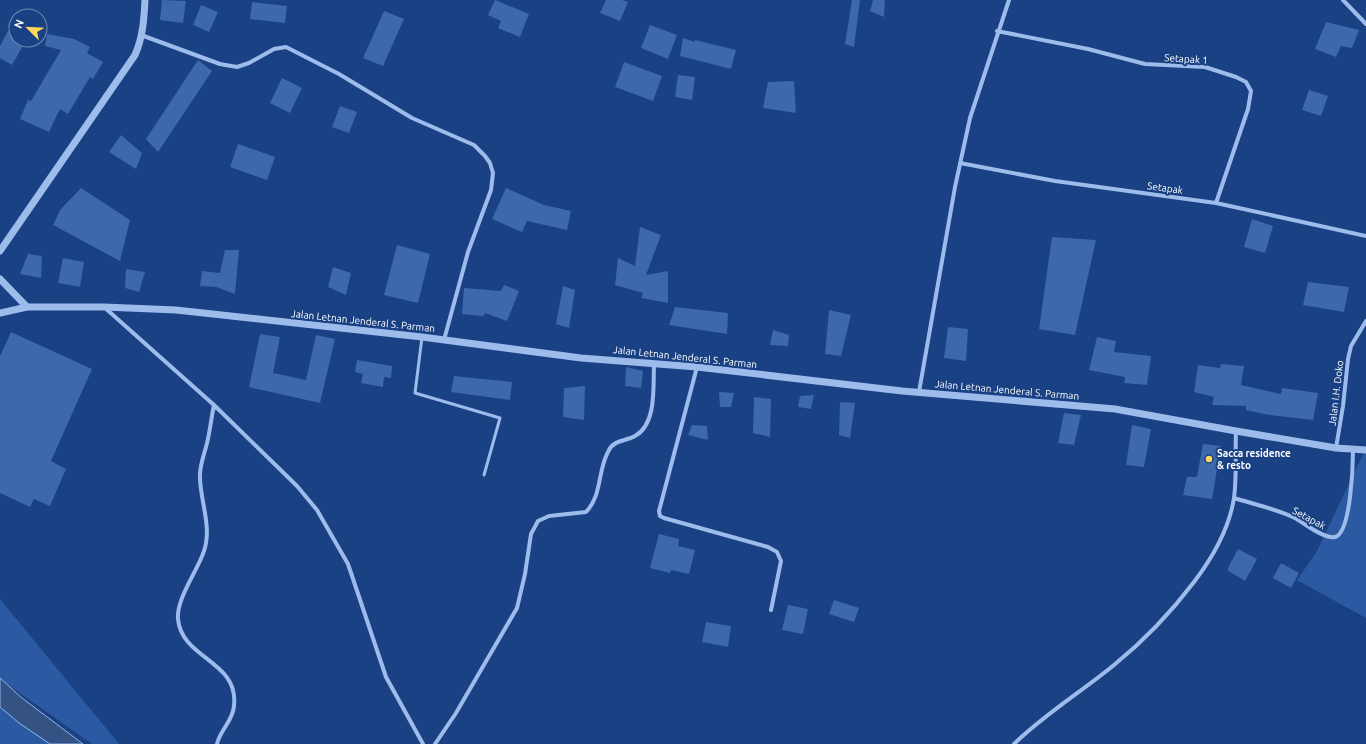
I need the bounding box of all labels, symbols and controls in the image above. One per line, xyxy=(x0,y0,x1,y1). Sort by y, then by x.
north arrow xyxy=(8,8,48,48)
text: N xyxy=(12,18,26,30)
street label: Setapak 1 xyxy=(1164,52,1208,66)
street label: Setapak xyxy=(1146,180,1184,196)
street label: Jalan Letnan Jenderal S. Parman xyxy=(290,308,436,334)
street label: Jalan Letnan Jenderal S. Parman xyxy=(612,344,758,370)
street label: Jalan I.H. Doko xyxy=(1327,359,1346,427)
street label: Jalan Letnan Jenderal S. Parman xyxy=(934,378,1080,402)
place label: Sacca residence & resto xyxy=(1217,448,1291,471)
marker: Sacca residence & resto xyxy=(1204,454,1214,464)
street label: Setapak xyxy=(1291,505,1327,531)

